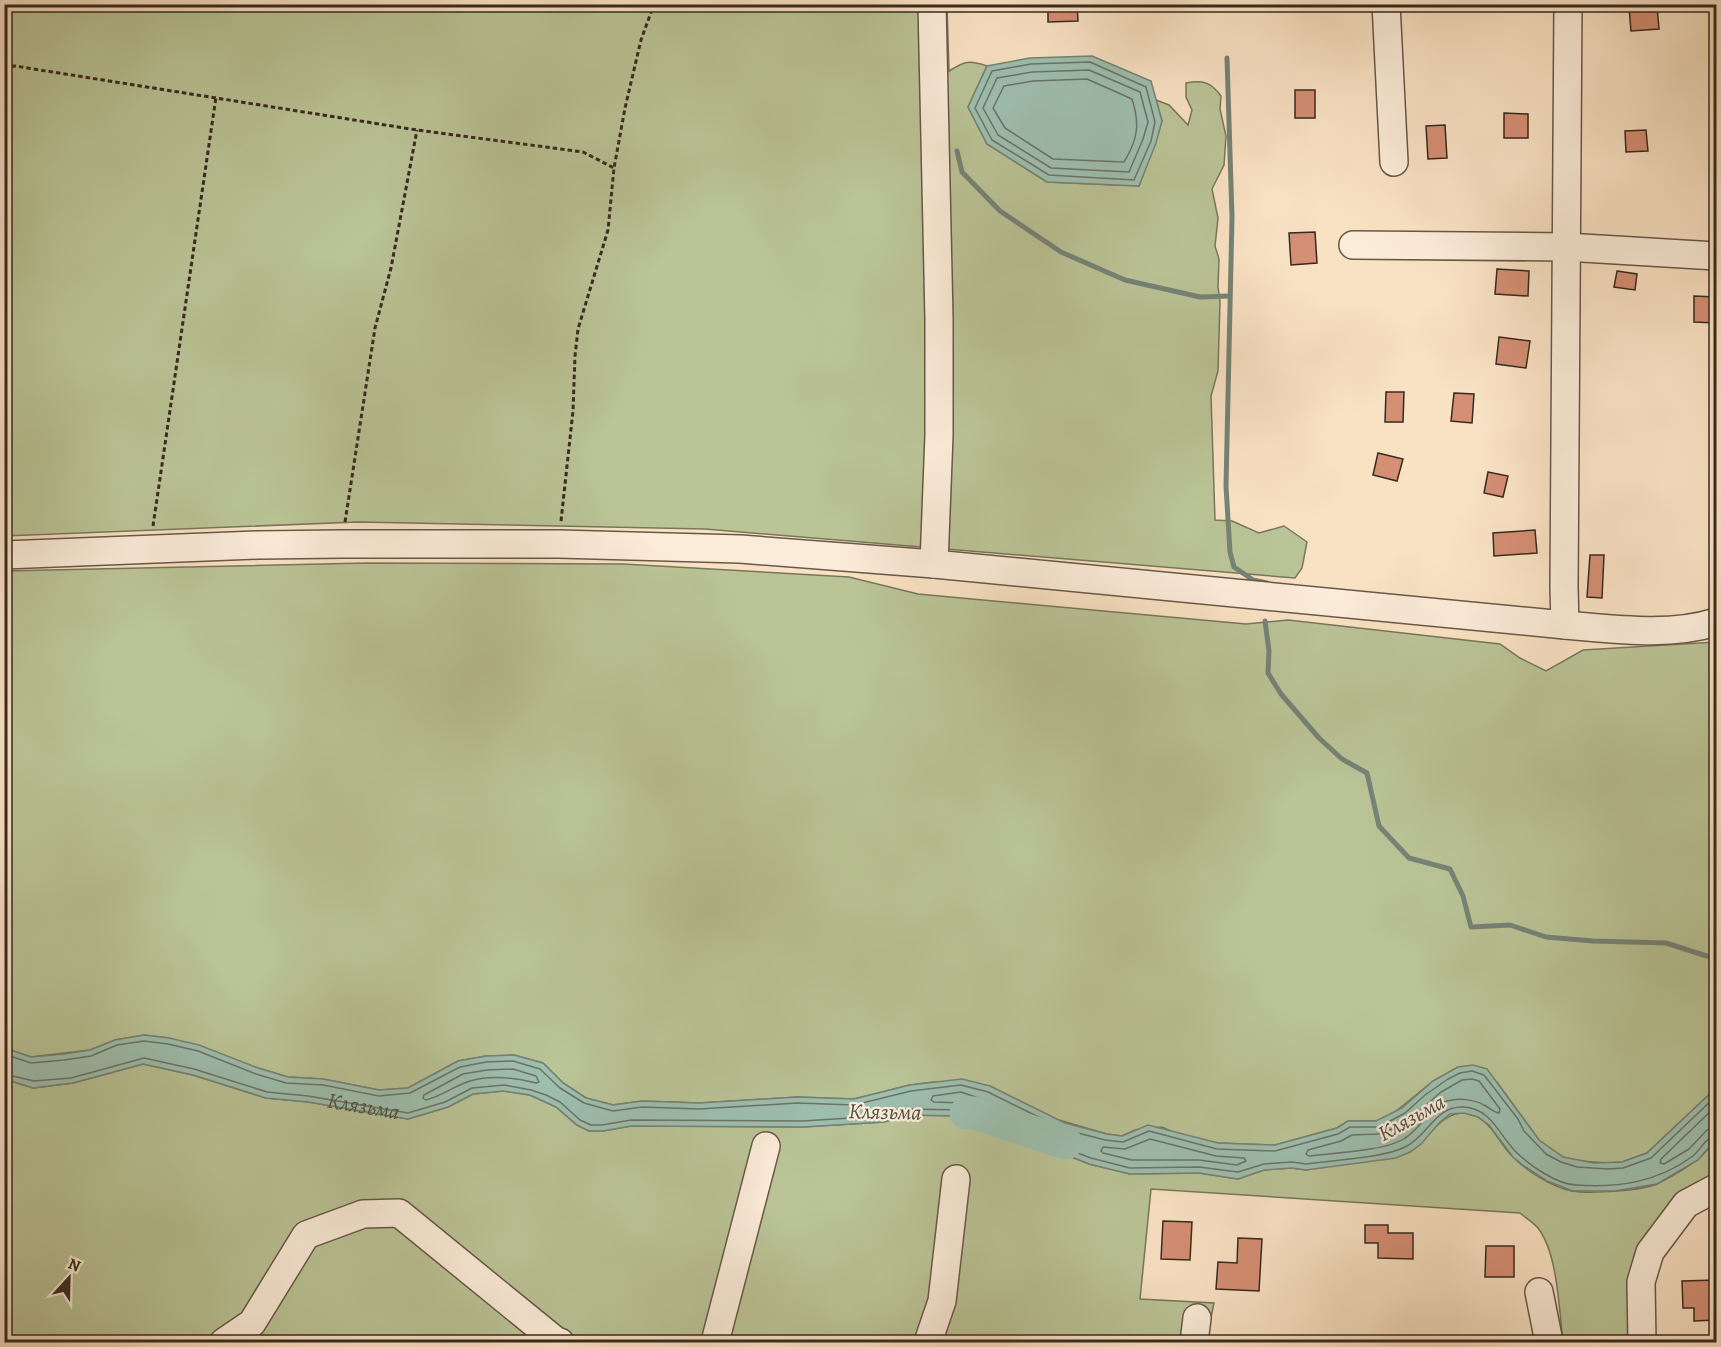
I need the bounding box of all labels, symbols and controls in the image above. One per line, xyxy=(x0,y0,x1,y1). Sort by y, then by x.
water label: Клязьма xyxy=(325,1086,402,1127)
water label: Клязьма xyxy=(1372,1087,1451,1149)
water label: Клязьма xyxy=(848,1096,922,1128)
north arrow xyxy=(39,1248,99,1308)
text: N xyxy=(65,1253,84,1278)

